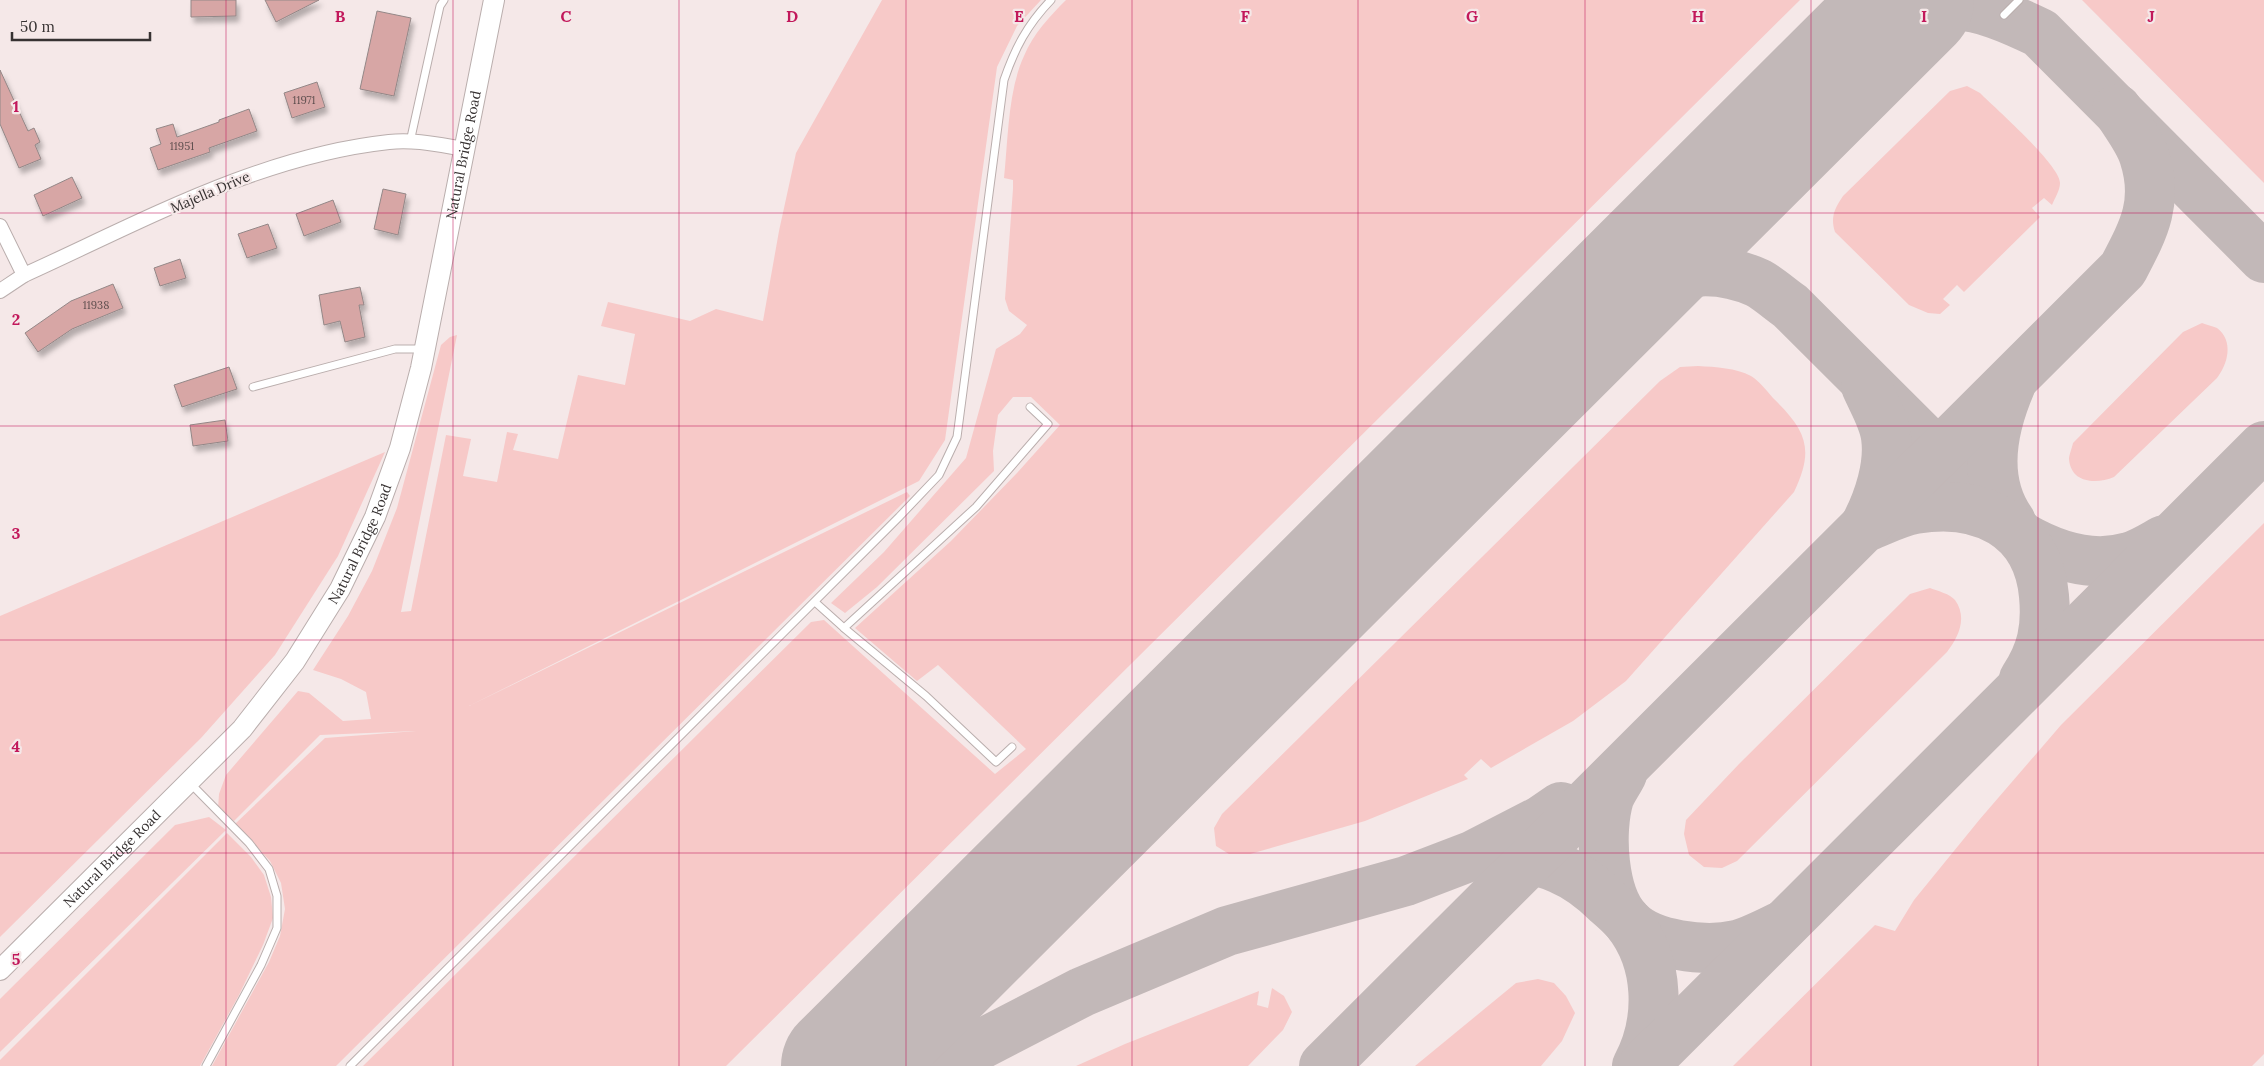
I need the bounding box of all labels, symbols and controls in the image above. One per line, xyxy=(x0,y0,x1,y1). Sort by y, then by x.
text: B xyxy=(335,6,346,26)
text: C xyxy=(560,6,572,26)
text: D xyxy=(786,6,798,26)
text: E xyxy=(1014,6,1024,26)
text: F xyxy=(1240,6,1250,26)
text: G xyxy=(1466,6,1478,26)
text: H xyxy=(1692,6,1705,26)
text: I xyxy=(1921,6,1927,26)
text: J xyxy=(2147,6,2155,26)
scale bar xyxy=(12,10,150,42)
text: 50 m xyxy=(20,17,55,36)
street label: Natural Bridge Road xyxy=(442,89,485,221)
house number: 11971 xyxy=(292,93,316,107)
text: 1 xyxy=(13,96,19,116)
house number: 11951 xyxy=(170,139,194,153)
street label: Majella Drive xyxy=(167,167,253,217)
house number: 11938 xyxy=(83,298,109,312)
text: 2 xyxy=(12,309,20,329)
street label: Natural Bridge Road xyxy=(324,481,395,607)
text: 3 xyxy=(12,523,21,543)
text: 4 xyxy=(12,736,21,756)
street label: Natural Bridge Road xyxy=(59,806,165,911)
text: 5 xyxy=(12,949,21,969)

